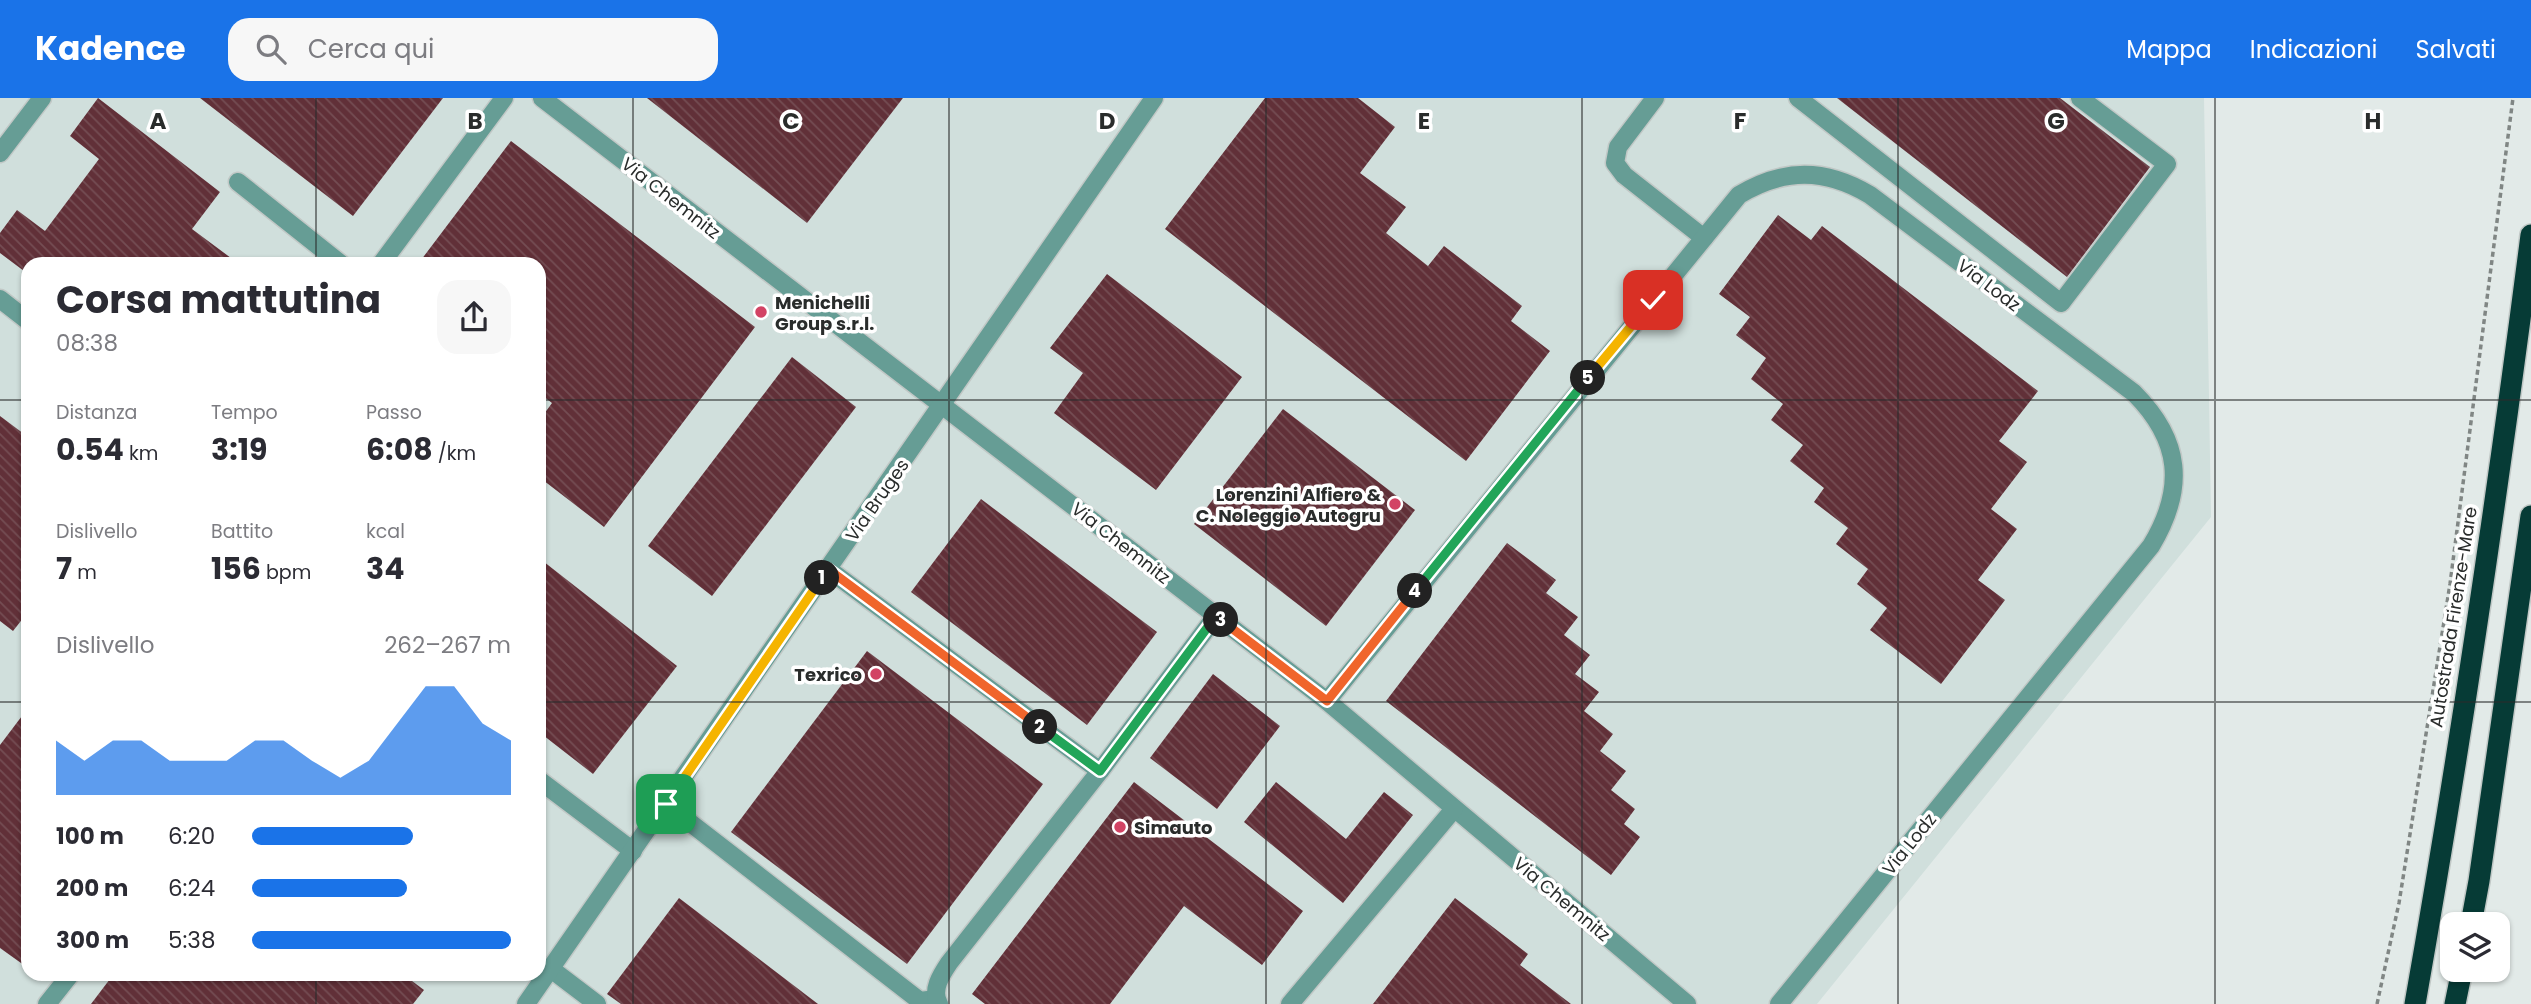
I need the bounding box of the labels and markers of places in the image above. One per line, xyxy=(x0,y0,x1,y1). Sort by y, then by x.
pin xyxy=(1623,270,1683,330)
place label: Menichelli Group s.r.l. xyxy=(775,290,874,336)
marker: Menichelli Group s.r.l. xyxy=(753,304,769,320)
pin: 5 xyxy=(1570,360,1606,396)
place label: Lorenzini Alfiero & C. Noleggio Autogru xyxy=(1196,482,1382,528)
marker: Lorenzini Alfiero & C. Noleggio Autogru xyxy=(1387,496,1403,512)
pin: 1 xyxy=(804,560,840,596)
pin: 4 xyxy=(1398,574,1432,608)
pin: 3 xyxy=(1204,602,1238,638)
place label: Texrico xyxy=(794,662,862,687)
marker: Texrico xyxy=(868,666,884,682)
pin: 2 xyxy=(1023,710,1058,744)
pin xyxy=(636,774,696,834)
place label: Simauto xyxy=(1134,815,1213,840)
marker: Simauto xyxy=(1112,819,1128,835)

